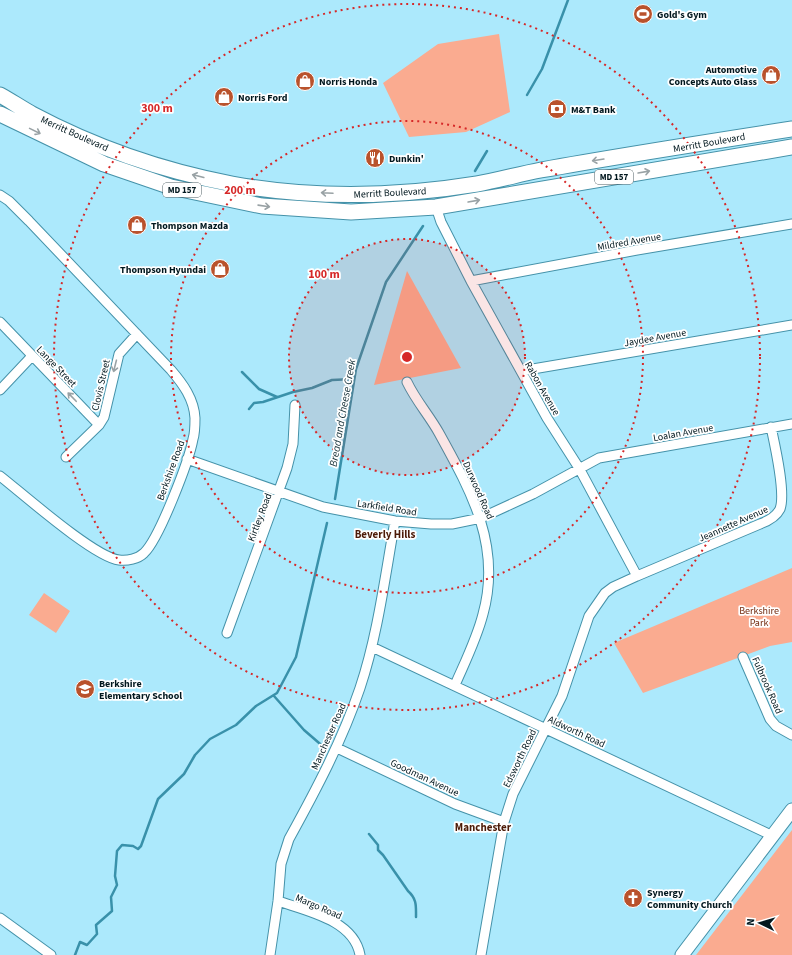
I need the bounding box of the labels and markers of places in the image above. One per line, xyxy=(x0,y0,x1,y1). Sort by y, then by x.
sports icon: Gold's Gym xyxy=(632,3,654,25)
place label: Gold's Gym xyxy=(657,8,707,22)
place label: Automotive Concepts Auto Glass xyxy=(669,63,758,89)
shop icon: Automotive Concepts Auto Glass xyxy=(760,64,782,86)
shop icon: Norris Honda xyxy=(294,70,316,92)
place label: Norris Honda xyxy=(319,75,377,89)
shop icon: Norris Ford xyxy=(213,86,235,108)
place label: Norris Ford xyxy=(238,91,288,105)
bank icon: M&T Bank xyxy=(546,98,568,120)
place label: M&T Bank xyxy=(571,103,616,117)
restaurant icon: Dunkin' xyxy=(364,147,386,169)
place label: Dunkin' xyxy=(389,152,424,166)
shop icon: Thompson Mazda xyxy=(126,214,148,236)
place label: Thompson Mazda xyxy=(151,219,228,233)
shop icon: Thompson Hyundai xyxy=(209,258,231,280)
place label: Thompson Hyundai xyxy=(120,263,206,277)
centre of rings xyxy=(400,350,414,364)
place label: Berkshire Elementary School xyxy=(99,677,182,703)
school or university icon: Berkshire Elementary School xyxy=(74,678,96,700)
place label: Synergy Community Church xyxy=(647,886,732,912)
church icon: Synergy Community Church xyxy=(622,887,644,909)

